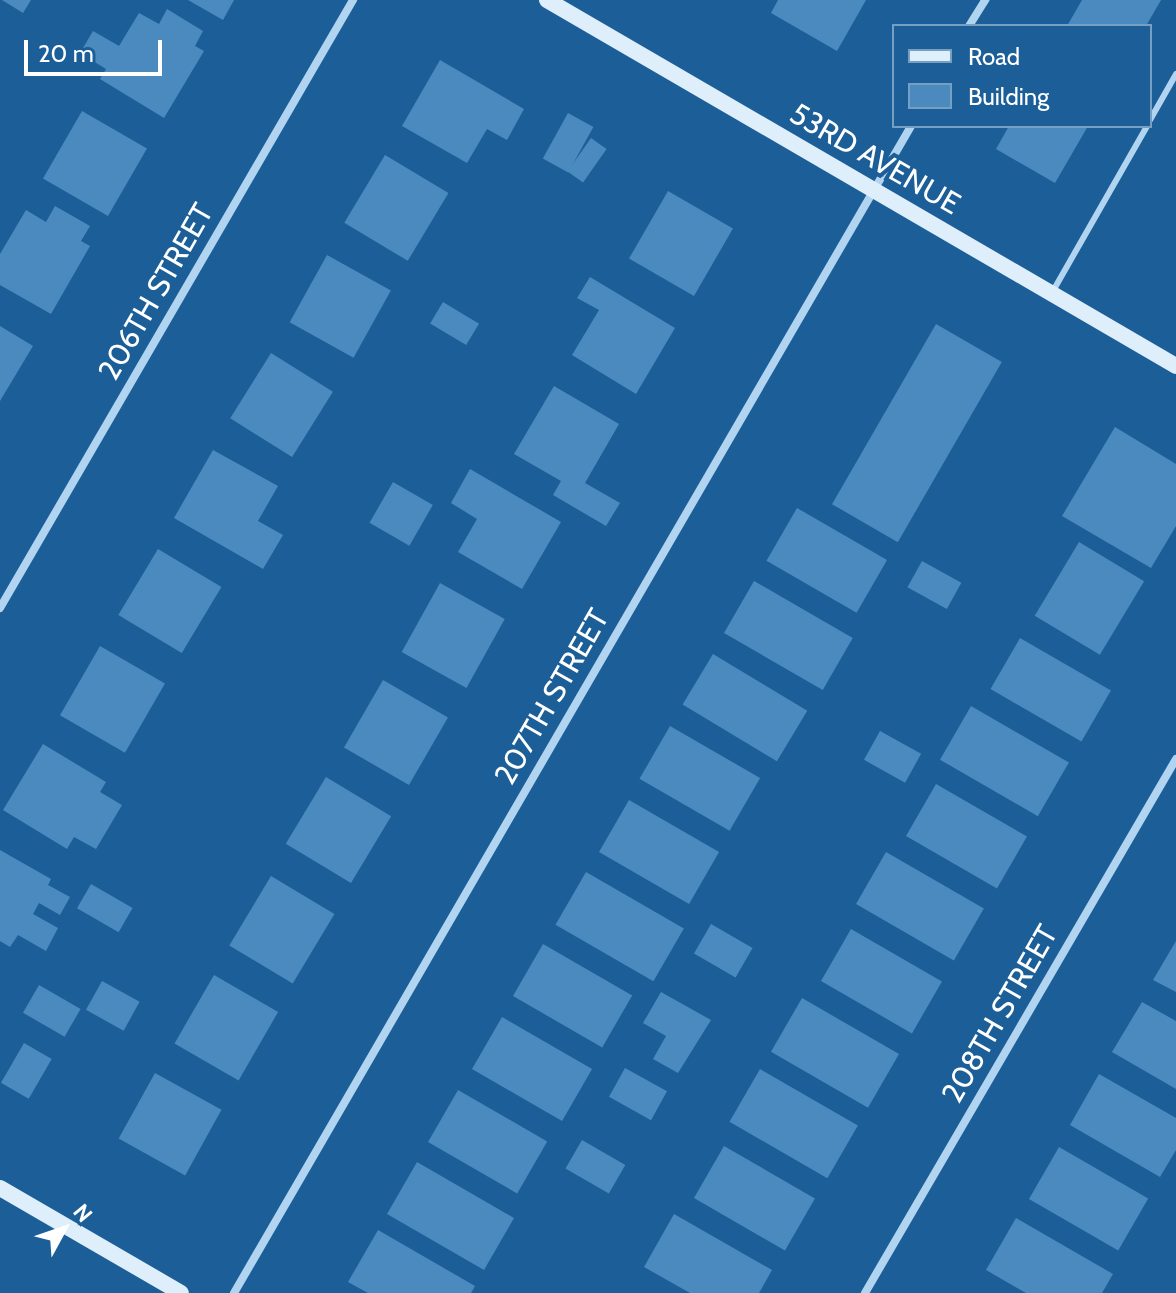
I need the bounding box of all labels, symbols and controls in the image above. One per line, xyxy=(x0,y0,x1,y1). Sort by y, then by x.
scale bar xyxy=(28,24,166,74)
legend xyxy=(892,24,1152,128)
text: 20 m xyxy=(38,39,94,68)
text: Road xyxy=(968,42,1020,71)
text: Building xyxy=(968,82,1049,111)
street label: 53RD AVENUE xyxy=(784,96,966,222)
street label: 206TH STREET xyxy=(91,197,221,387)
street label: 207TH STREET xyxy=(487,603,617,791)
street label: 208TH STREET xyxy=(935,919,1065,1109)
north arrow xyxy=(24,1189,104,1269)
text: N xyxy=(67,1199,98,1228)

